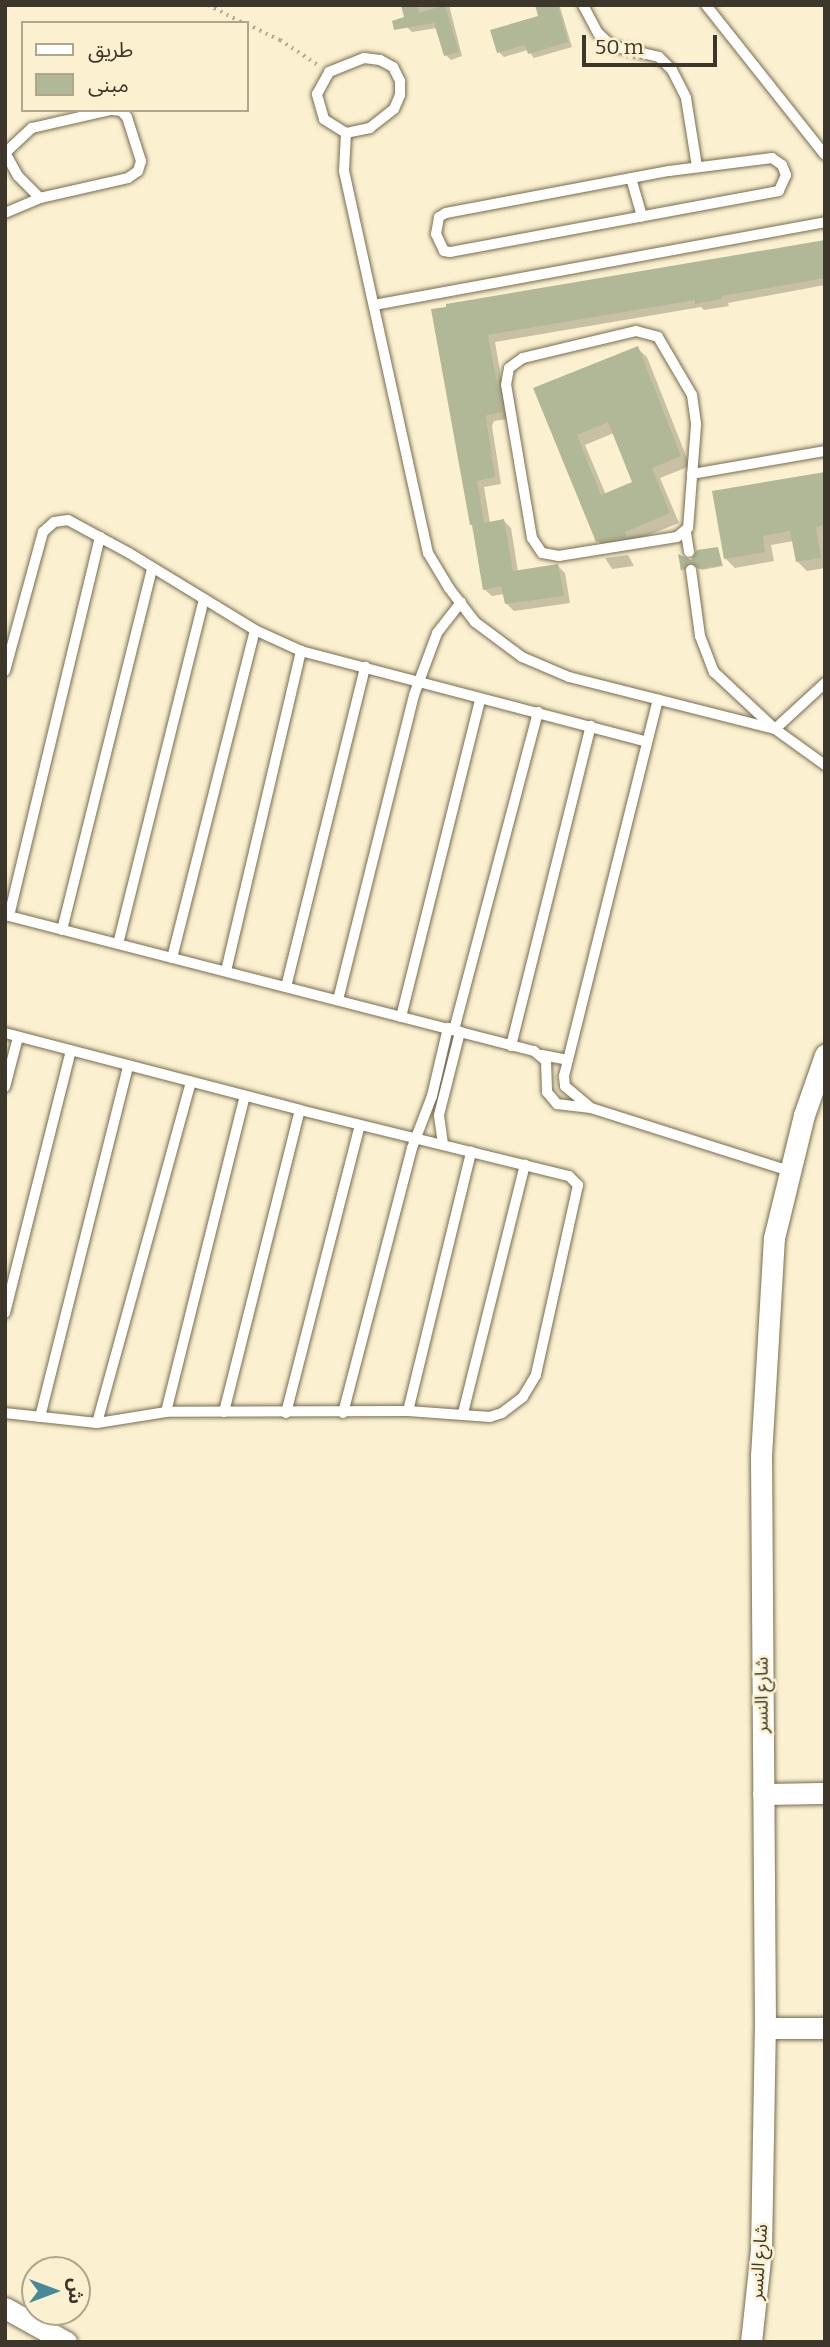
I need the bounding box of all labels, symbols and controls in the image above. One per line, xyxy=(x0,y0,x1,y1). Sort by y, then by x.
legend xyxy=(21,21,248,112)
scale bar xyxy=(585,21,720,65)
text: 50 m xyxy=(595,34,644,60)
text: طريق xyxy=(88,37,133,63)
text: مبنى xyxy=(88,72,129,98)
street label: شارع النسر xyxy=(751,1657,773,1733)
street label: شارع النسر xyxy=(746,2223,772,2301)
north arrow xyxy=(21,2256,91,2326)
text: ش xyxy=(64,2278,87,2304)

